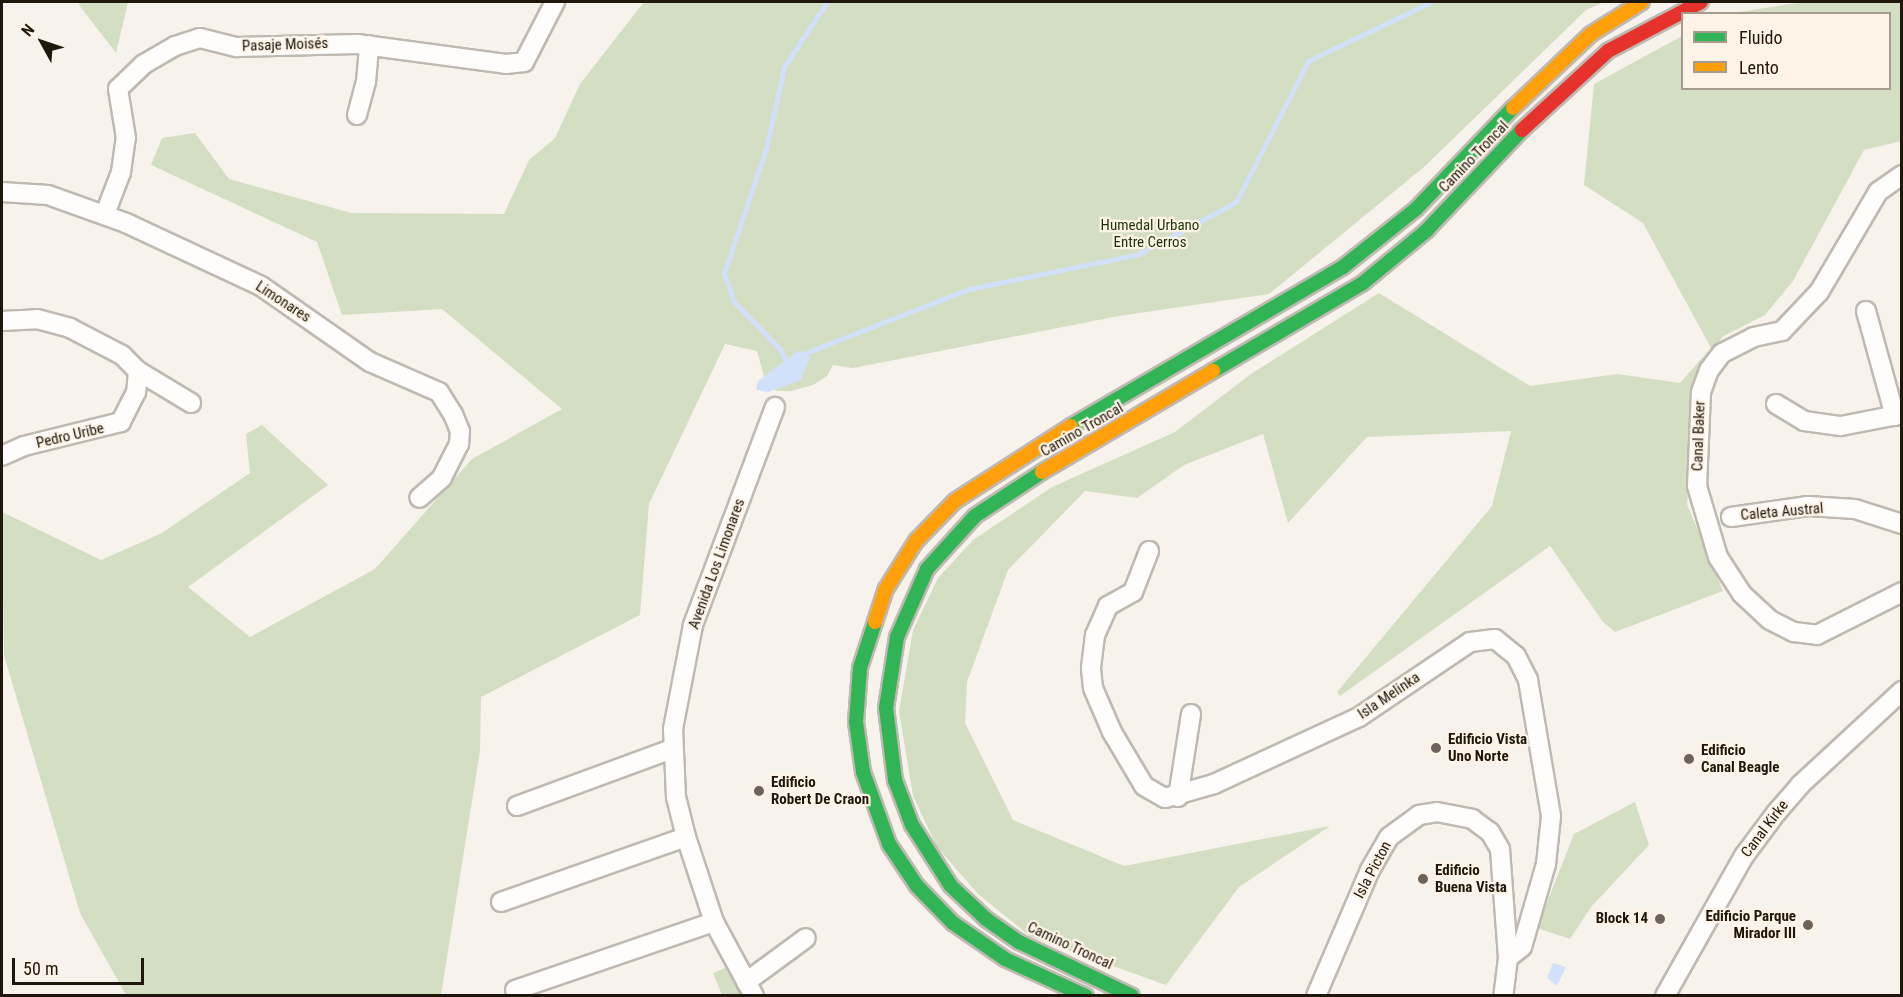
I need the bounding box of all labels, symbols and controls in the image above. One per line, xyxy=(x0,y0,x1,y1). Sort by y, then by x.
north arrow xyxy=(12,12,72,72)
legend xyxy=(1681,12,1891,90)
text: N xyxy=(17,20,38,40)
text: Fluido xyxy=(1739,27,1783,48)
street label: Pasaje Moisés xyxy=(242,34,328,56)
text: Lento xyxy=(1739,57,1779,78)
street label: Camino Troncal xyxy=(1435,117,1513,197)
park label: Humedal Urbano Entre Cerros xyxy=(1101,216,1199,251)
street label: Limonares xyxy=(252,278,314,326)
street label: Camino Troncal xyxy=(1037,399,1127,461)
street label: Canal Baker xyxy=(1689,400,1709,472)
street label: Pedro Uribe xyxy=(34,419,106,453)
street label: Avenida Los Limonares xyxy=(685,496,749,632)
street label: Caleta Austral xyxy=(1740,499,1824,525)
street label: Isla Melinka xyxy=(1354,669,1424,723)
place label: Edificio Vista Uno Norte xyxy=(1448,730,1527,765)
marker: Edificio Vista Uno Norte xyxy=(1429,741,1443,755)
place label: Edificio Canal Beagle xyxy=(1701,741,1779,776)
marker: Edificio Canal Beagle xyxy=(1682,752,1696,766)
place label: Edificio Robert De Craon xyxy=(771,773,869,808)
marker: Edificio Robert De Craon xyxy=(752,784,766,798)
street label: Canal Kirke xyxy=(1738,797,1792,861)
street label: Isla Picton xyxy=(1350,838,1396,902)
place label: Edificio Buena Vista xyxy=(1435,861,1507,896)
marker: Edificio Buena Vista xyxy=(1416,872,1430,886)
place label: Edificio Parque Mirador III xyxy=(1705,907,1796,942)
place label: Block 14 xyxy=(1596,910,1648,928)
marker: Block 14 xyxy=(1653,912,1667,926)
street label: Camino Troncal xyxy=(1024,918,1116,974)
marker: Edificio Parque Mirador III xyxy=(1801,918,1815,932)
scale bar xyxy=(15,946,147,984)
text: 50 m xyxy=(23,958,58,979)

